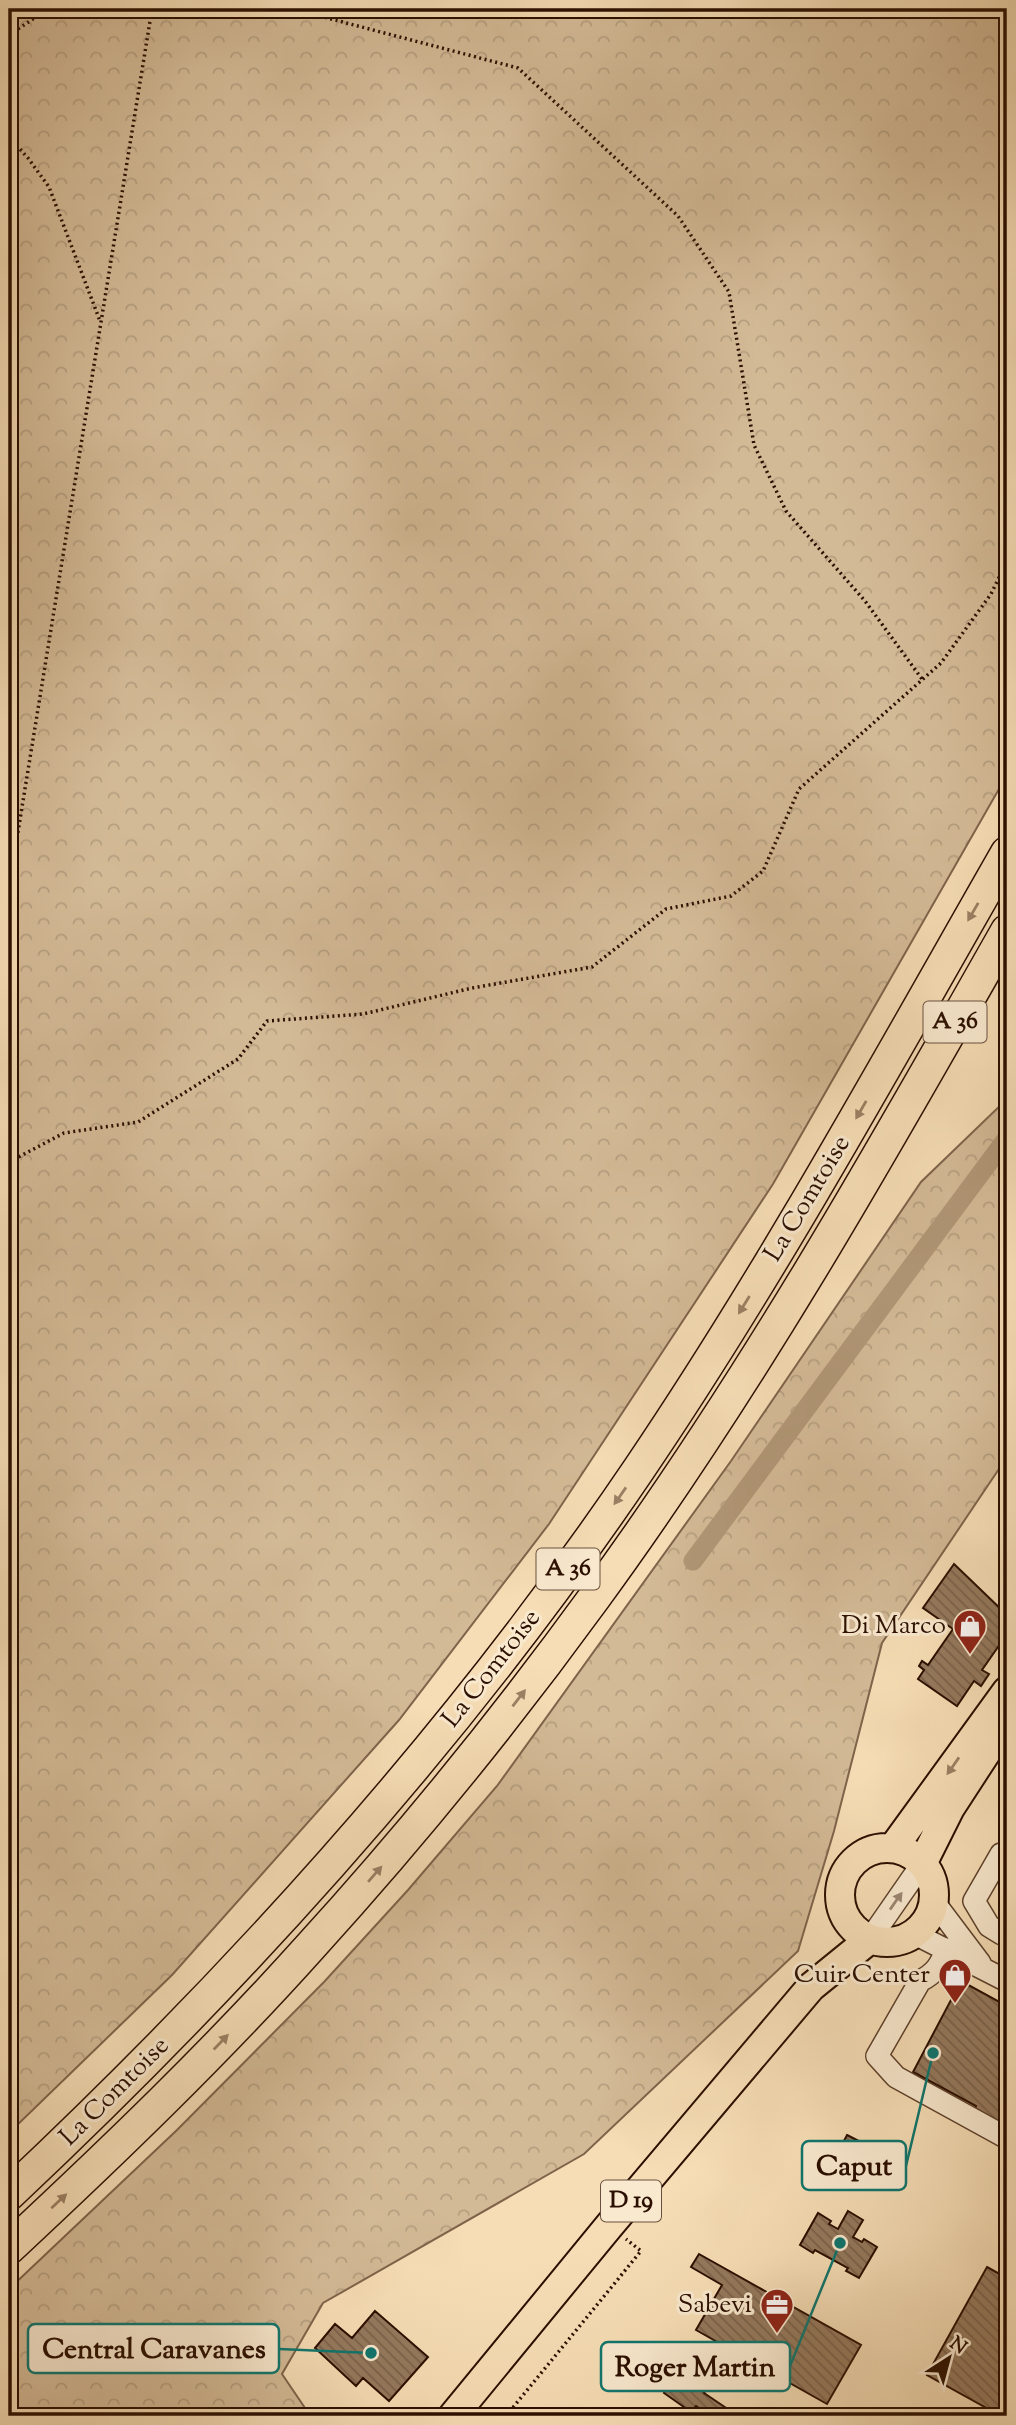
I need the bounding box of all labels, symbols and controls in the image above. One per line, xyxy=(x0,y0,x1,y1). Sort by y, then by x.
one-way arrow xyxy=(967,903,979,922)
road number: A 36 xyxy=(923,1002,986,1042)
one-way arrow xyxy=(855,1100,867,1120)
street label: La Comtoise xyxy=(756,1129,860,1269)
one-way arrow xyxy=(738,1296,751,1315)
one-way arrow xyxy=(613,1487,627,1505)
road number: A 36 xyxy=(536,1548,600,1590)
street label: La Comtoise xyxy=(434,1602,550,1736)
shop icon: Di Marco xyxy=(951,1607,989,1656)
place label: Di Marco xyxy=(841,1608,946,1645)
one-way arrow xyxy=(511,1689,525,1707)
one-way arrow xyxy=(946,1757,960,1775)
one-way arrow xyxy=(367,1865,383,1883)
one-way arrow xyxy=(889,1892,903,1910)
shop icon: Cuir Center xyxy=(936,1956,974,2005)
place label: Cuir Center xyxy=(794,1957,930,1994)
street label: La Comtoise xyxy=(52,2029,178,2155)
one-way arrow xyxy=(212,2033,229,2050)
callout: Caput xyxy=(802,2141,906,2190)
text: Caput xyxy=(816,2148,892,2188)
road number: D 19 xyxy=(601,2180,661,2222)
one-way arrow xyxy=(50,2193,68,2209)
office icon: Sabevi xyxy=(758,2286,796,2335)
place label: Sabevi xyxy=(678,2287,752,2324)
callout: Central Caravanes xyxy=(28,2324,279,2373)
north arrow xyxy=(914,2324,984,2394)
text: Central Caravanes xyxy=(42,2331,266,2371)
text: N xyxy=(943,2331,972,2362)
callout: Roger Martin xyxy=(601,2342,790,2391)
text: Roger Martin xyxy=(615,2349,776,2389)

